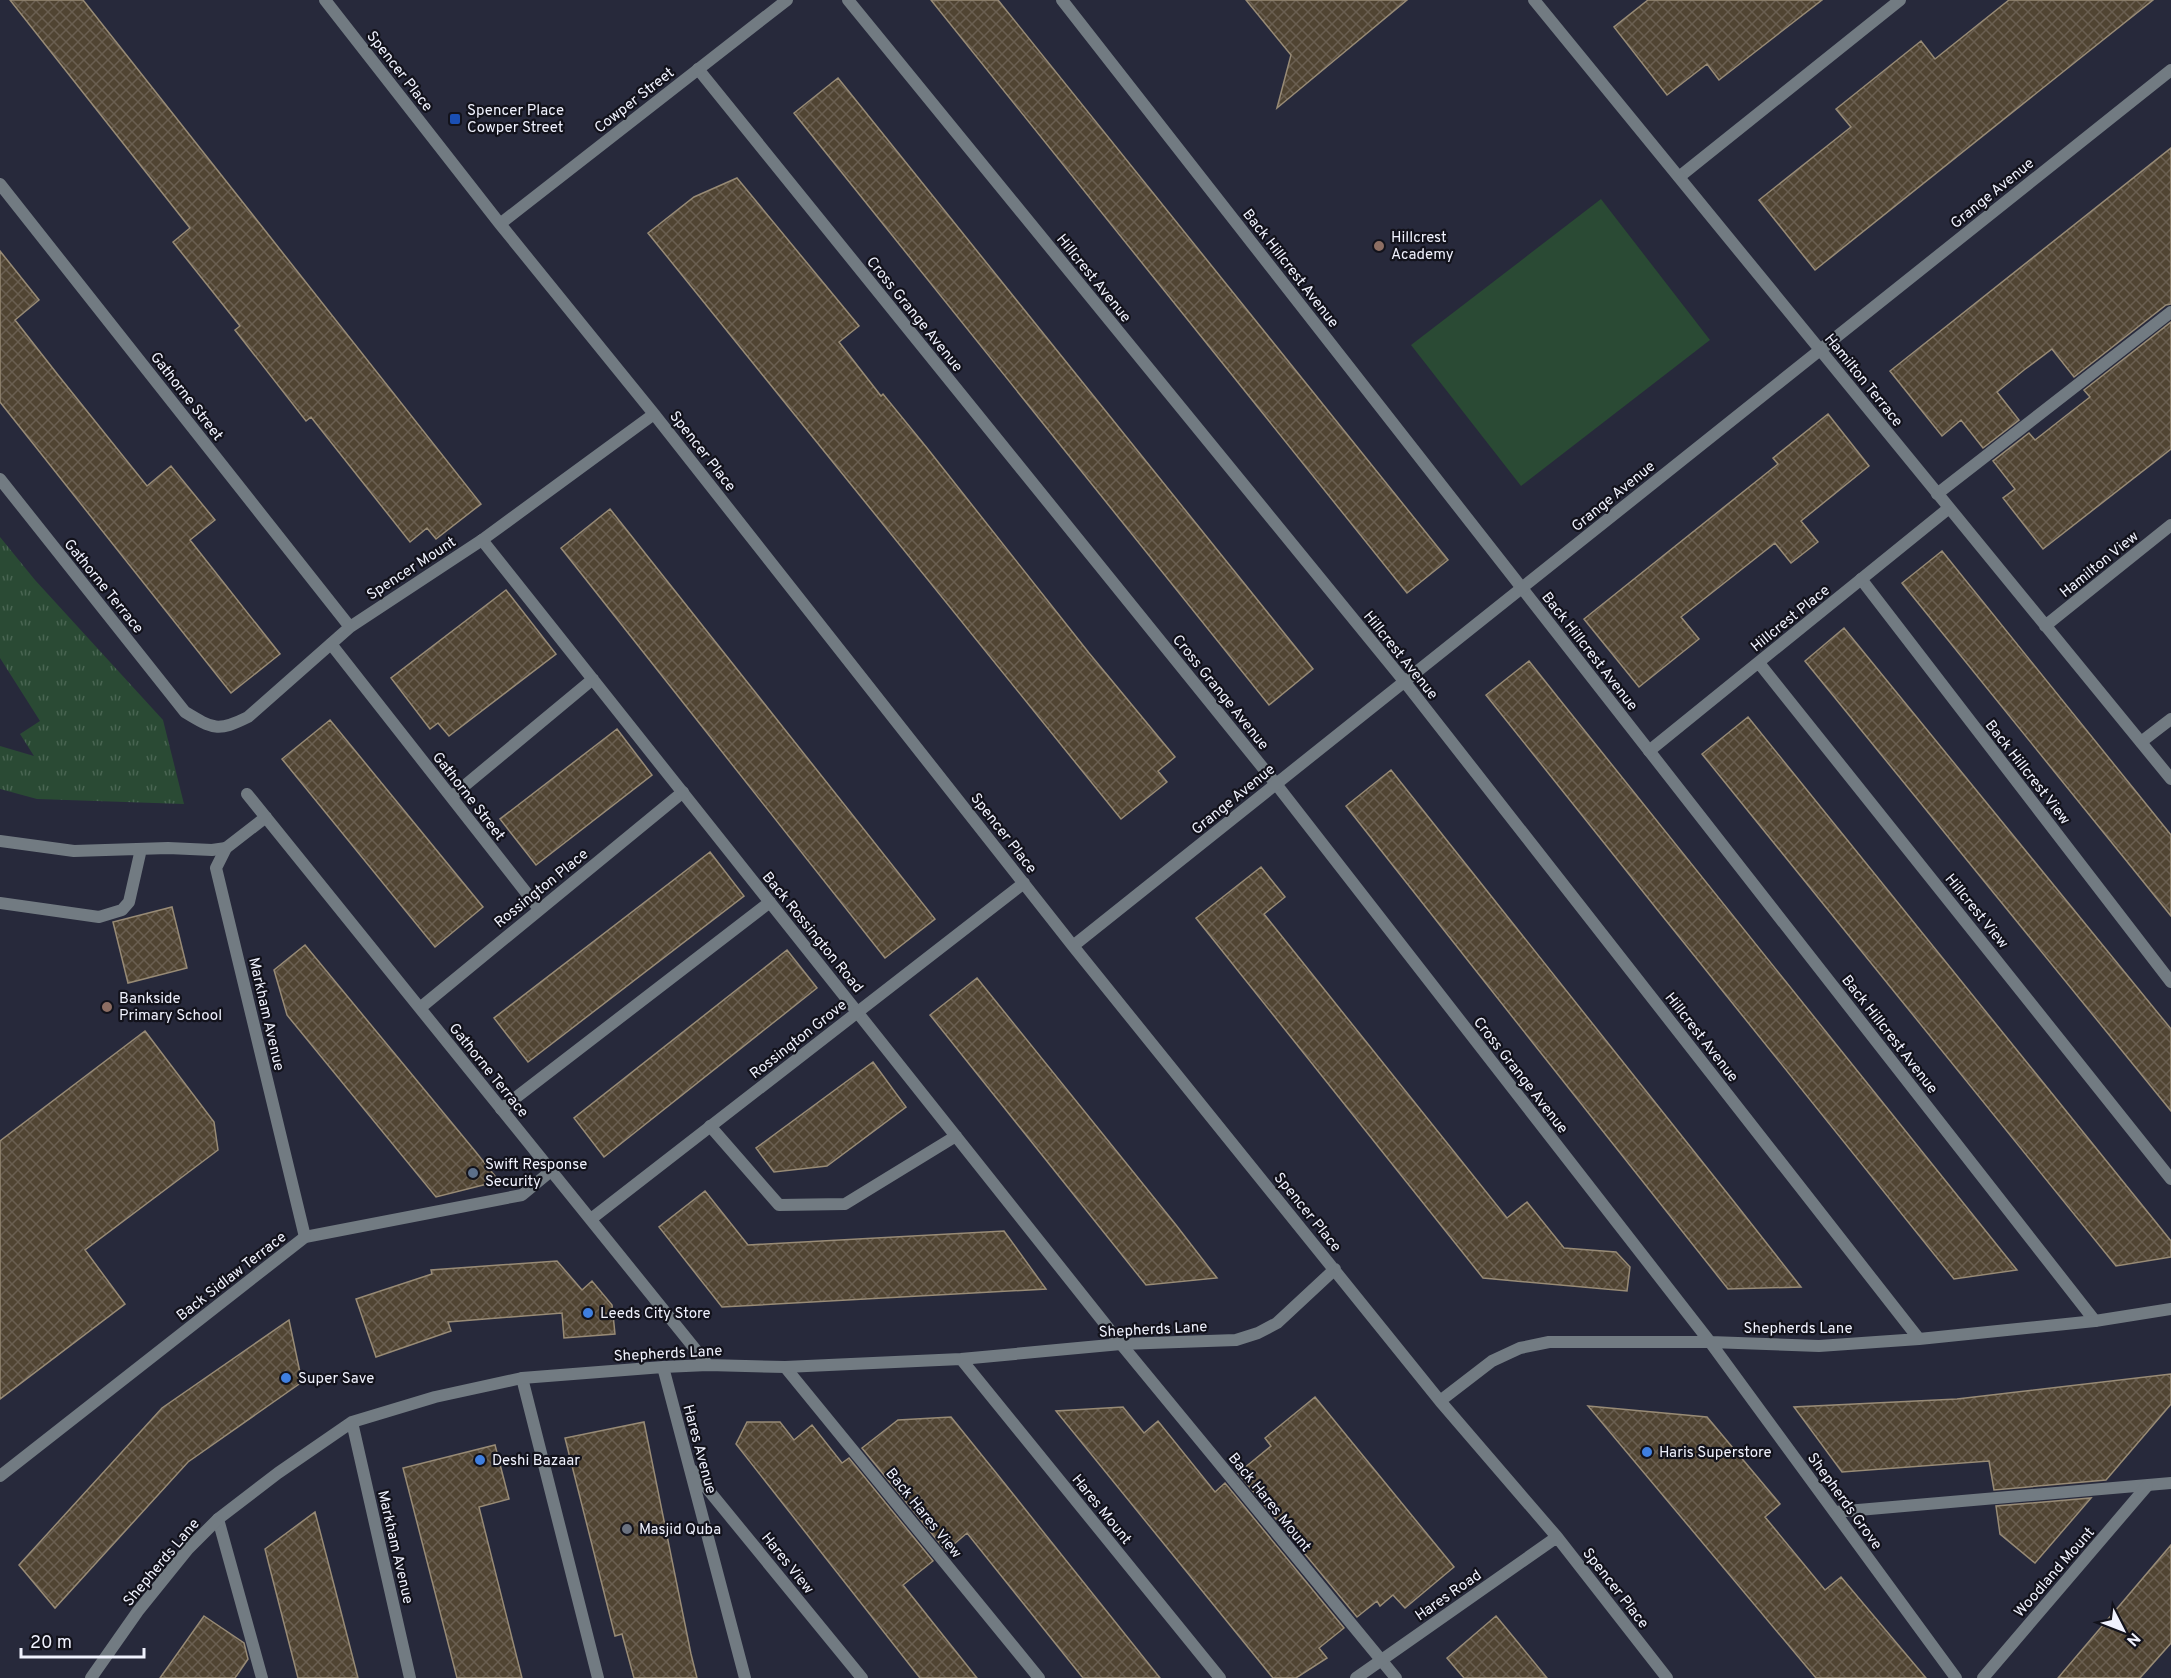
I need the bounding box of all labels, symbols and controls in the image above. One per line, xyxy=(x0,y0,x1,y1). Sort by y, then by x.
street label: Spencer Place xyxy=(361,28,436,116)
street label: Cowper Street xyxy=(591,64,679,138)
place label: Spencer Place Cowper Street xyxy=(467,102,564,138)
marker: Spencer Place Cowper Street xyxy=(448,112,462,126)
street label: Grange Avenue xyxy=(1947,155,2039,234)
street label: Back Hillcrest Avenue xyxy=(1237,206,1342,332)
place label: Hillcrest Academy xyxy=(1391,229,1454,265)
street label: Hillcrest Avenue xyxy=(1051,231,1134,327)
marker: Hillcrest Academy xyxy=(1372,239,1386,253)
street label: Cross Grange Avenue xyxy=(861,253,966,377)
street label: Hamilton Terrace xyxy=(1819,330,1906,431)
street label: Gathorne Street xyxy=(145,349,226,445)
street label: Spencer Place xyxy=(664,408,739,496)
street label: Grange Avenue xyxy=(1568,458,1660,537)
street label: Hamilton View xyxy=(2057,527,2143,603)
street label: Spencer Mount xyxy=(364,533,460,605)
street label: Gathorne Terrace xyxy=(59,536,147,638)
street label: Hillcrest Place xyxy=(1748,581,1834,657)
street label: Back Hillcrest Avenue xyxy=(1536,589,1641,715)
street label: Hillcrest Avenue xyxy=(1358,608,1441,704)
street label: Cross Grange Avenue xyxy=(1167,631,1272,755)
street label: Back Hillcrest View xyxy=(1980,717,2074,829)
street label: Gathorne Street xyxy=(427,749,508,845)
street label: Grange Avenue xyxy=(1188,761,1280,840)
street label: Spencer Place xyxy=(965,790,1040,878)
street label: Rossington Place xyxy=(491,845,593,933)
street label: Back Rossington Road xyxy=(757,869,867,997)
street label: Hillcrest View xyxy=(1940,871,2012,953)
street label: Markham Avenue xyxy=(243,956,288,1073)
street label: Back Hillcrest Avenue xyxy=(1836,972,1941,1098)
street label: Hillcrest Avenue xyxy=(1660,989,1742,1087)
place label: Bankside Primary School xyxy=(119,990,222,1026)
street label: Rossington Grove xyxy=(746,996,851,1084)
marker: Bankside Primary School xyxy=(100,1000,114,1014)
street label: Cross Grange Avenue xyxy=(1468,1014,1571,1138)
street label: Gathorne Terrace xyxy=(444,1020,532,1122)
place label: Swift Response Security xyxy=(485,1156,587,1192)
marker: Swift Response Security xyxy=(466,1166,480,1180)
street label: Spencer Place xyxy=(1269,1169,1345,1257)
street label: Back Sidlaw Terrace xyxy=(173,1228,291,1326)
place label: Leeds City Store xyxy=(600,1305,711,1324)
marker: Leeds City Store xyxy=(581,1306,595,1320)
street label: Shepherds Lane xyxy=(1098,1318,1208,1343)
street label: Shepherds Lane xyxy=(1744,1320,1852,1339)
street label: Shepherds Lane xyxy=(613,1342,723,1367)
place label: Super Save xyxy=(298,1370,374,1389)
marker: Super Save xyxy=(279,1371,293,1385)
street label: Hares Avenue xyxy=(678,1403,720,1496)
place label: Haris Superstore xyxy=(1659,1444,1772,1463)
marker: Haris Superstore xyxy=(1640,1445,1654,1459)
street label: Back Hares Mount xyxy=(1223,1450,1315,1556)
street label: Shepherds Grove xyxy=(1802,1450,1885,1554)
place label: Deshi Bazaar xyxy=(492,1452,580,1471)
marker: Deshi Bazaar xyxy=(473,1453,487,1467)
street label: Back Hares View xyxy=(881,1465,965,1563)
street label: Hares Mount xyxy=(1067,1471,1135,1549)
street label: Markham Avenue xyxy=(372,1489,417,1606)
street label: Shepherds Lane xyxy=(120,1515,204,1611)
place label: Masjid Quba xyxy=(639,1521,721,1540)
marker: Masjid Quba xyxy=(620,1522,634,1536)
street label: Woodland Mount xyxy=(2011,1524,2100,1622)
street label: Hares View xyxy=(756,1529,818,1599)
street label: Spencer Place xyxy=(1577,1545,1652,1633)
street label: Hares Road xyxy=(1412,1566,1486,1626)
north arrow xyxy=(2093,1600,2153,1660)
scale bar xyxy=(21,1621,144,1659)
text: N xyxy=(2121,1628,2144,1650)
text: 20 m xyxy=(30,1632,72,1655)

